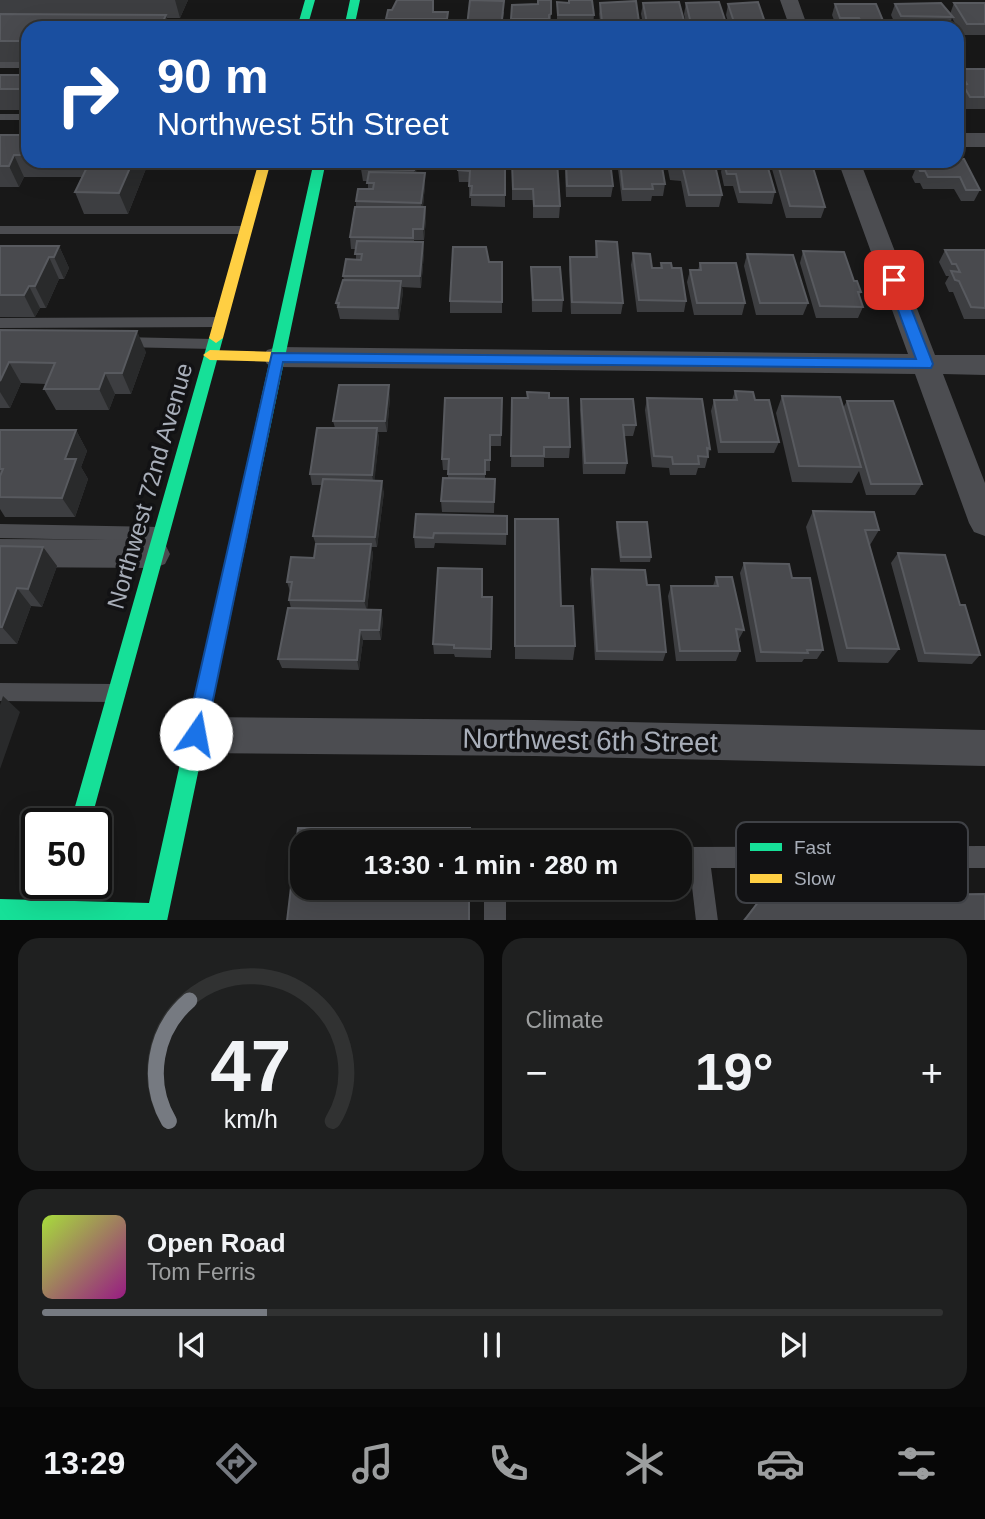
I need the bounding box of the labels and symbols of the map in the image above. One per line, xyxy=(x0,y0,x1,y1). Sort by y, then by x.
pin xyxy=(864,250,924,310)
street label: Northwest 72nd Avenue xyxy=(101,360,198,612)
position arrow xyxy=(159,697,233,771)
street label: Northwest 6th Street xyxy=(462,723,718,758)
speed limit sign: 50 xyxy=(21,808,112,899)
legend xyxy=(736,822,968,903)
text: Fast xyxy=(794,837,832,858)
text: Slow xyxy=(794,868,835,889)

